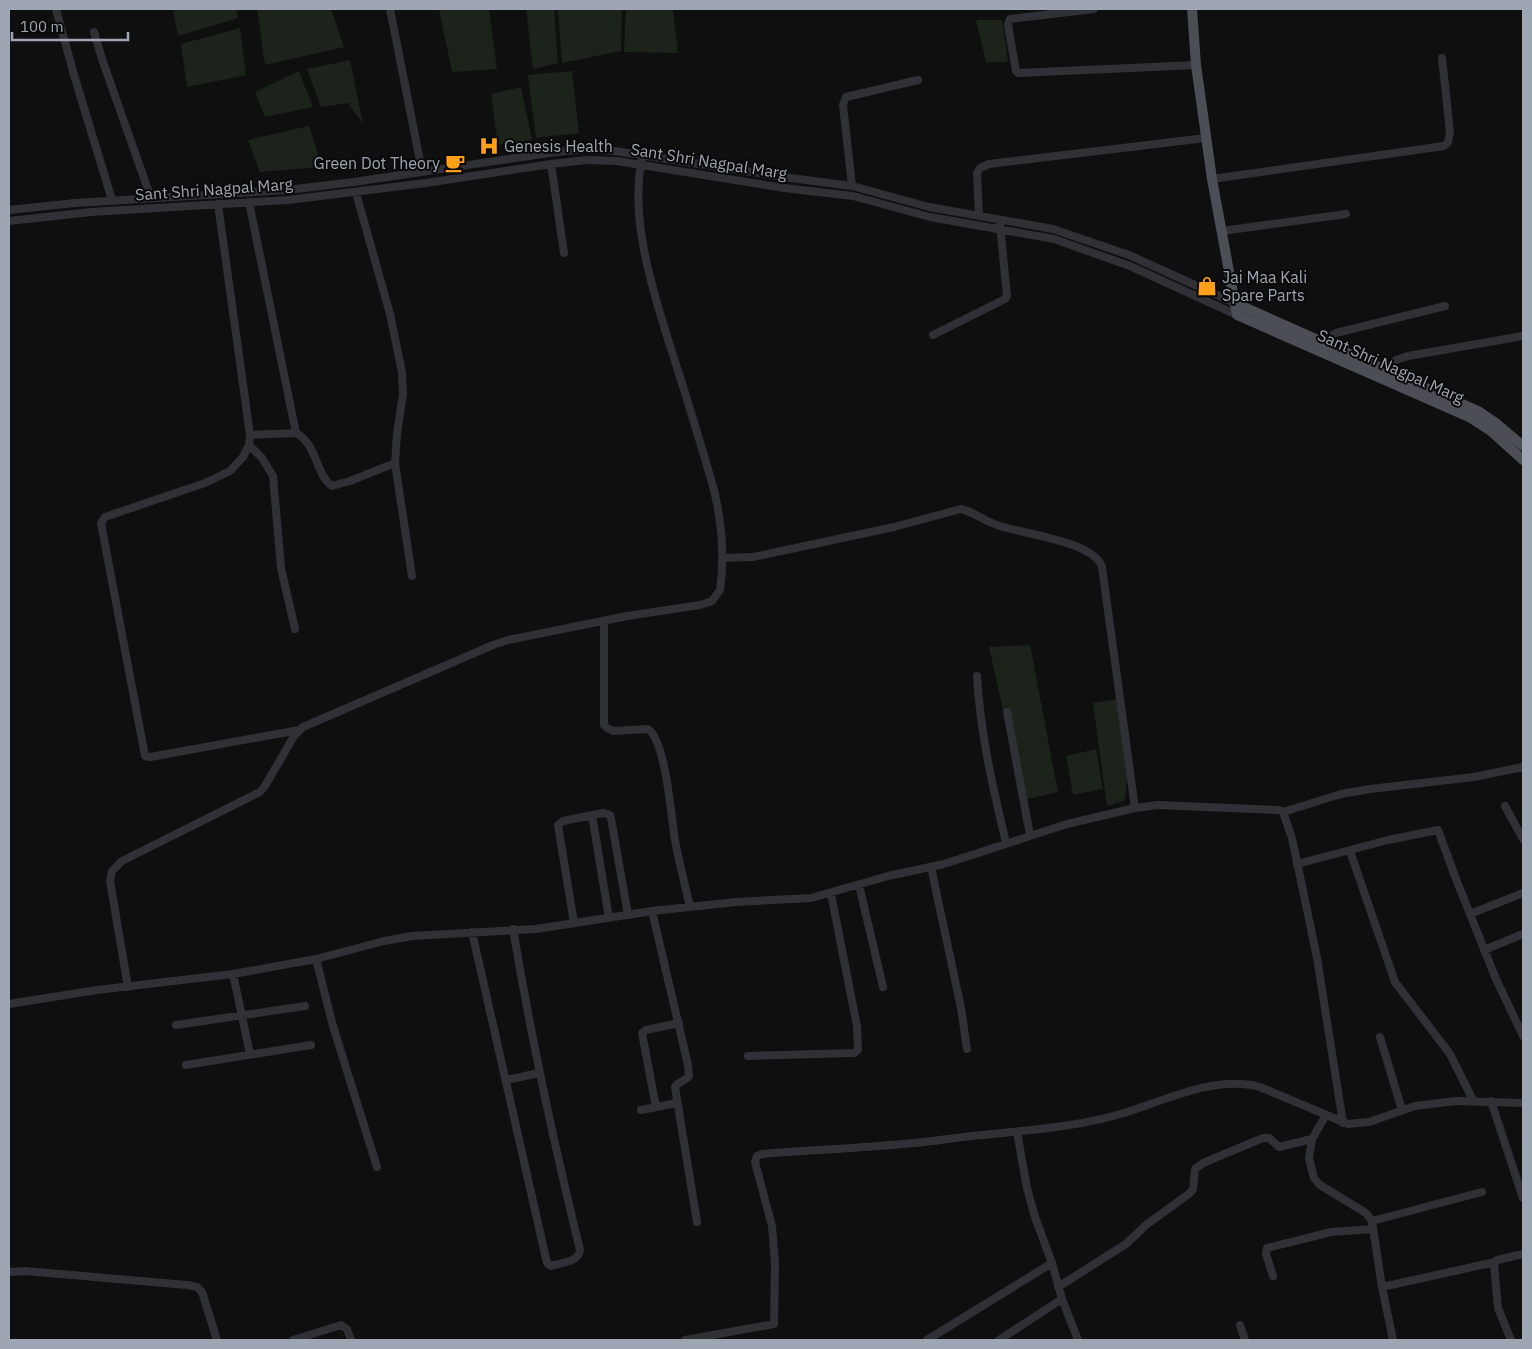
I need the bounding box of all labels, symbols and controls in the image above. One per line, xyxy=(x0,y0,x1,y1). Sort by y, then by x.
scale bar xyxy=(12,10,129,42)
text: 100 m xyxy=(20,17,64,36)
hospital icon: Genesis Health xyxy=(478,135,500,157)
place label: Genesis Health xyxy=(504,136,613,156)
street label: Sant Shri Nagpal Marg xyxy=(629,139,789,183)
cafe icon: Green Dot Theory xyxy=(444,152,466,174)
place label: Green Dot Theory xyxy=(314,153,440,173)
street label: Sant Shri Nagpal Marg xyxy=(134,173,294,204)
place label: Jai Maa Kali Spare Parts xyxy=(1222,267,1307,305)
shop icon: Jai Maa Kali Spare Parts xyxy=(1196,275,1218,297)
street label: Sant Shri Nagpal Marg xyxy=(1315,325,1468,408)

